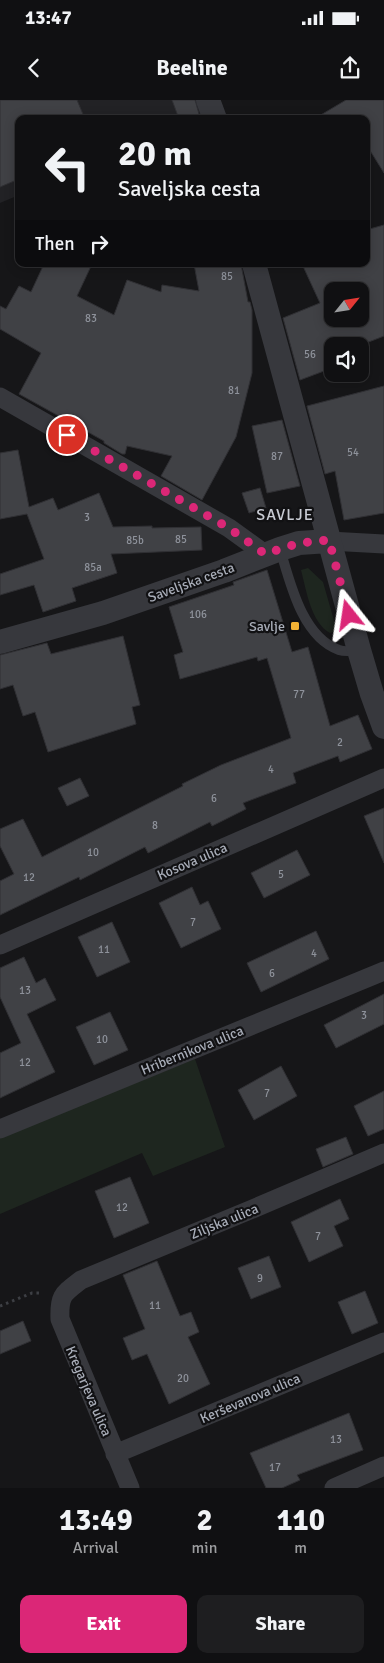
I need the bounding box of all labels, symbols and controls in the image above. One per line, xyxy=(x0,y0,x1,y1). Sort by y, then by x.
text: 13:47 xyxy=(25,6,72,30)
icon: back xyxy=(20,54,48,82)
text: Beeline xyxy=(156,54,228,81)
icon: share xyxy=(336,54,364,82)
text: 20 m xyxy=(118,132,192,175)
icon: left xyxy=(35,135,100,200)
text: Saveljska cesta xyxy=(118,175,261,202)
icon: right xyxy=(85,230,113,258)
text: Then xyxy=(35,232,75,256)
house number: 85 xyxy=(221,270,233,283)
north arrow xyxy=(324,282,369,328)
map controls xyxy=(324,282,369,382)
house number: 83 xyxy=(85,312,97,325)
button: sound xyxy=(324,337,369,382)
house number: 56 xyxy=(304,348,316,361)
house number: 81 xyxy=(228,384,240,397)
pin xyxy=(46,414,88,456)
icon: arrive xyxy=(53,421,81,449)
house number: 54 xyxy=(347,446,359,459)
house number: 87 xyxy=(271,450,283,463)
district label: SAVLJE xyxy=(256,505,314,525)
house number: 3 xyxy=(84,511,90,524)
house number: 85 xyxy=(175,533,187,546)
house number: 85b xyxy=(126,534,144,547)
street label: Saveljska cesta xyxy=(146,559,237,606)
house number: 85a xyxy=(84,561,102,574)
position arrow xyxy=(322,588,374,640)
house number: 106 xyxy=(189,608,207,621)
place label: Savlje xyxy=(249,618,285,635)
marker: Savlje xyxy=(289,620,301,632)
house number: 77 xyxy=(293,688,305,701)
house number: 2 xyxy=(337,736,343,749)
house number: 4 xyxy=(268,763,274,776)
house number: 6 xyxy=(211,792,217,805)
house number: 8 xyxy=(152,819,158,832)
street label: Kosova ulica xyxy=(155,839,230,884)
house number: 10 xyxy=(87,846,99,859)
house number: 5 xyxy=(278,868,284,881)
house number: 12 xyxy=(23,871,35,884)
house number: 7 xyxy=(190,916,196,929)
house number: 11 xyxy=(98,943,110,956)
house number: 4 xyxy=(311,947,317,960)
house number: 6 xyxy=(269,967,275,980)
house number: 13 xyxy=(19,984,31,997)
house number: 3 xyxy=(361,1009,367,1022)
street label: Hribernikova ulica xyxy=(138,1022,246,1079)
house number: 10 xyxy=(96,1033,108,1046)
house number: 12 xyxy=(19,1056,31,1069)
house number: 7 xyxy=(264,1087,270,1100)
street label: Ziljska ulica xyxy=(188,1200,261,1243)
house number: 12 xyxy=(116,1201,128,1214)
house number: 7 xyxy=(315,1230,321,1243)
house number: 9 xyxy=(257,1272,263,1285)
house number: 11 xyxy=(149,1299,161,1312)
street label: Kregarjeva ulica xyxy=(62,1343,115,1439)
street label: Kerševanova ulica xyxy=(198,1370,303,1427)
house number: 20 xyxy=(177,1372,189,1385)
house number: 13 xyxy=(330,1433,342,1446)
house number: 17 xyxy=(269,1461,281,1474)
text: 13:49 xyxy=(59,1502,133,1539)
text: 2 xyxy=(196,1502,213,1539)
text: 110 xyxy=(276,1502,325,1539)
text: Arrival xyxy=(73,1538,119,1558)
text: min xyxy=(192,1538,217,1558)
text: m xyxy=(294,1538,307,1558)
button: Exit xyxy=(20,1595,187,1653)
button: Share xyxy=(197,1595,364,1653)

